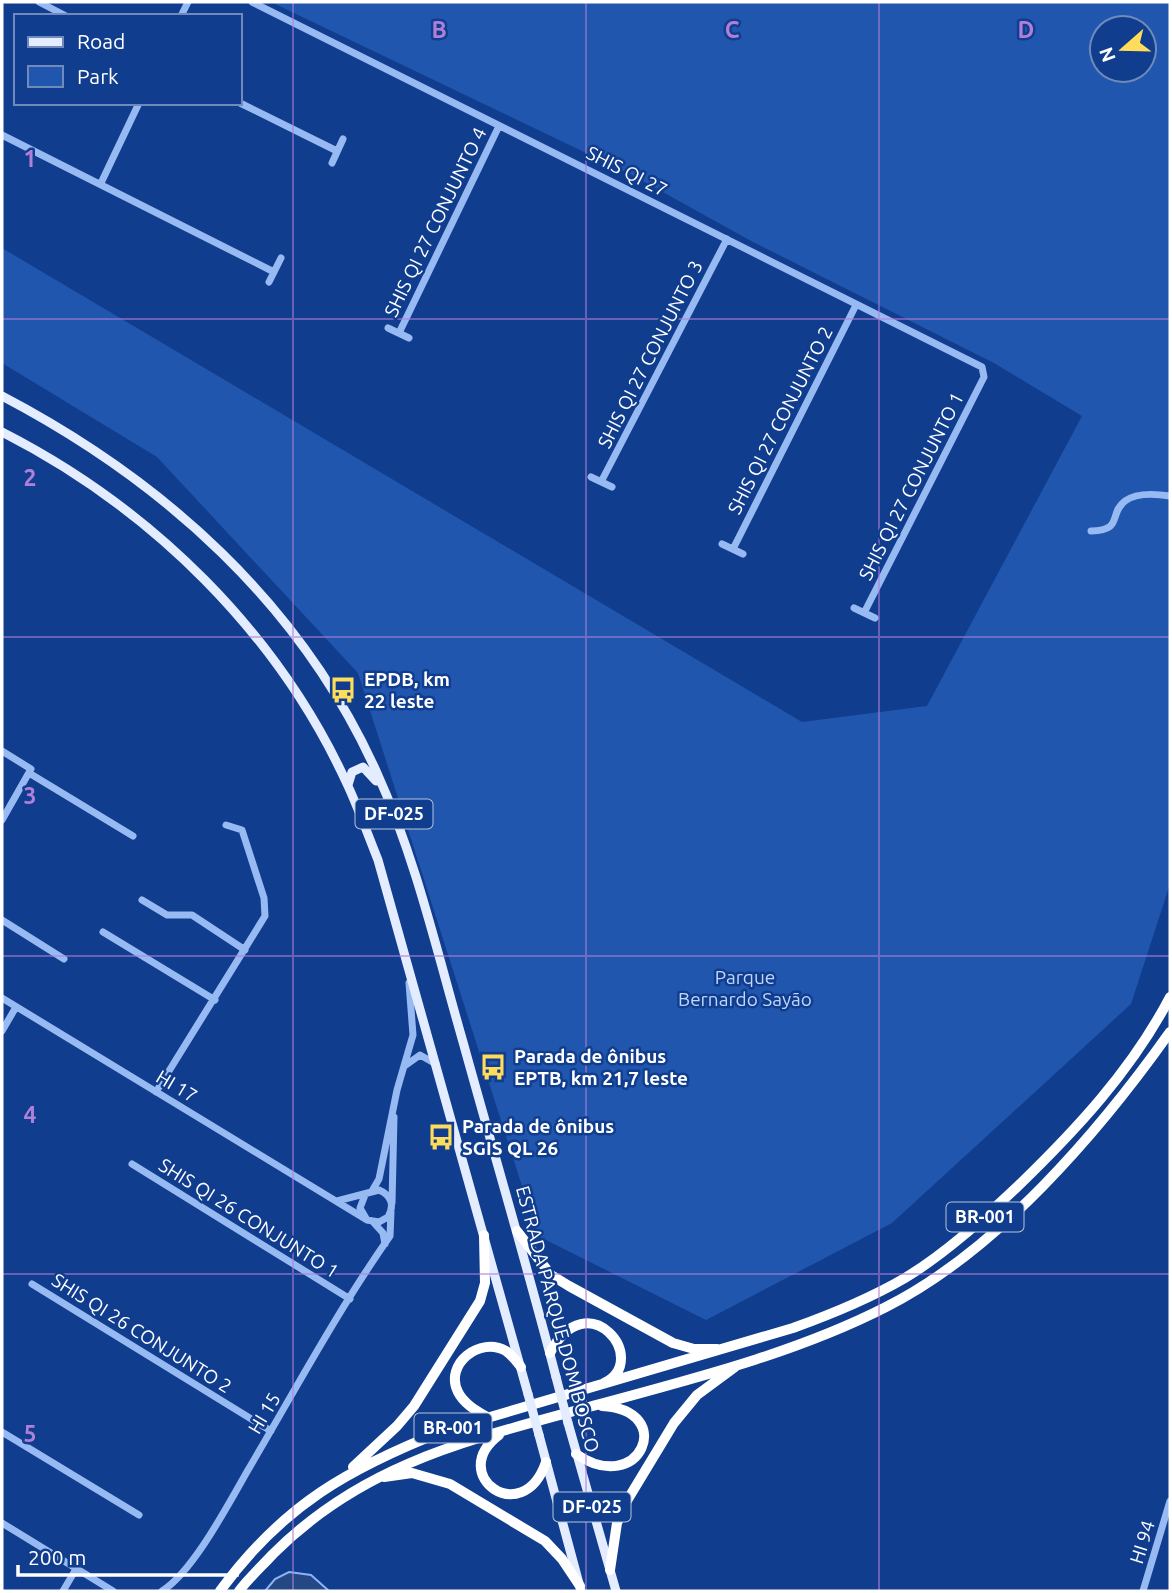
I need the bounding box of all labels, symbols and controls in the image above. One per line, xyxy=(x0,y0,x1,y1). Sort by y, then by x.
legend xyxy=(14,14,242,105)
north arrow xyxy=(1088,14,1158,84)
text: B xyxy=(431,17,447,42)
text: C xyxy=(725,17,740,42)
text: D xyxy=(1018,17,1034,42)
text: Road xyxy=(77,29,125,53)
text: N xyxy=(1094,44,1120,65)
text: Park xyxy=(77,64,119,88)
street label: SHIS QI 27 CONJUNTO 4 xyxy=(380,124,490,320)
street label: SHIS QI 27 xyxy=(583,141,671,201)
text: 1 xyxy=(24,146,36,171)
street label: SHIS QI 27 CONJUNTO 3 xyxy=(593,256,707,452)
street label: SHIS QI 27 CONJUNTO 2 xyxy=(723,322,837,518)
street label: SHIS QI 27 CONJUNTO 1 xyxy=(854,388,968,584)
text: 2 xyxy=(24,465,36,490)
place label: EPDB, km 22 leste xyxy=(364,668,450,712)
bus stop icon: EPDB, km 22 leste xyxy=(328,675,358,705)
text: 3 xyxy=(24,783,36,808)
road number: DF-025 xyxy=(356,800,432,828)
park label: Parque Bernardo Sayão xyxy=(678,966,812,1010)
place label: Parada de ônibus EPTB, km 21,7 leste xyxy=(514,1045,688,1089)
bus stop icon: Parada de ônibus EPTB, km 21,7 leste xyxy=(478,1052,508,1082)
street label: HI 17 xyxy=(153,1065,201,1107)
text: 4 xyxy=(24,1102,37,1127)
place label: Parada de ônibus SGIS QL 26 xyxy=(462,1115,614,1159)
bus stop icon: Parada de ônibus SGIS QL 26 xyxy=(426,1122,456,1152)
street label: SHIS QI 26 CONJUNTO 1 xyxy=(155,1154,343,1282)
street label: ESTRADA PARQUE DOM BOSCO xyxy=(512,1183,604,1455)
road number: BR-001 xyxy=(946,1202,1024,1232)
street label: SHIS QI 26 CONJUNTO 2 xyxy=(48,1269,236,1397)
street label: HI 15 xyxy=(243,1389,285,1437)
road number: BR-001 xyxy=(414,1414,491,1442)
text: 5 xyxy=(24,1421,36,1446)
road number: DF-025 xyxy=(554,1492,630,1522)
street label: HI 94 xyxy=(1125,1518,1159,1566)
scale bar xyxy=(18,1534,236,1578)
text: 200 m xyxy=(28,1545,86,1569)

